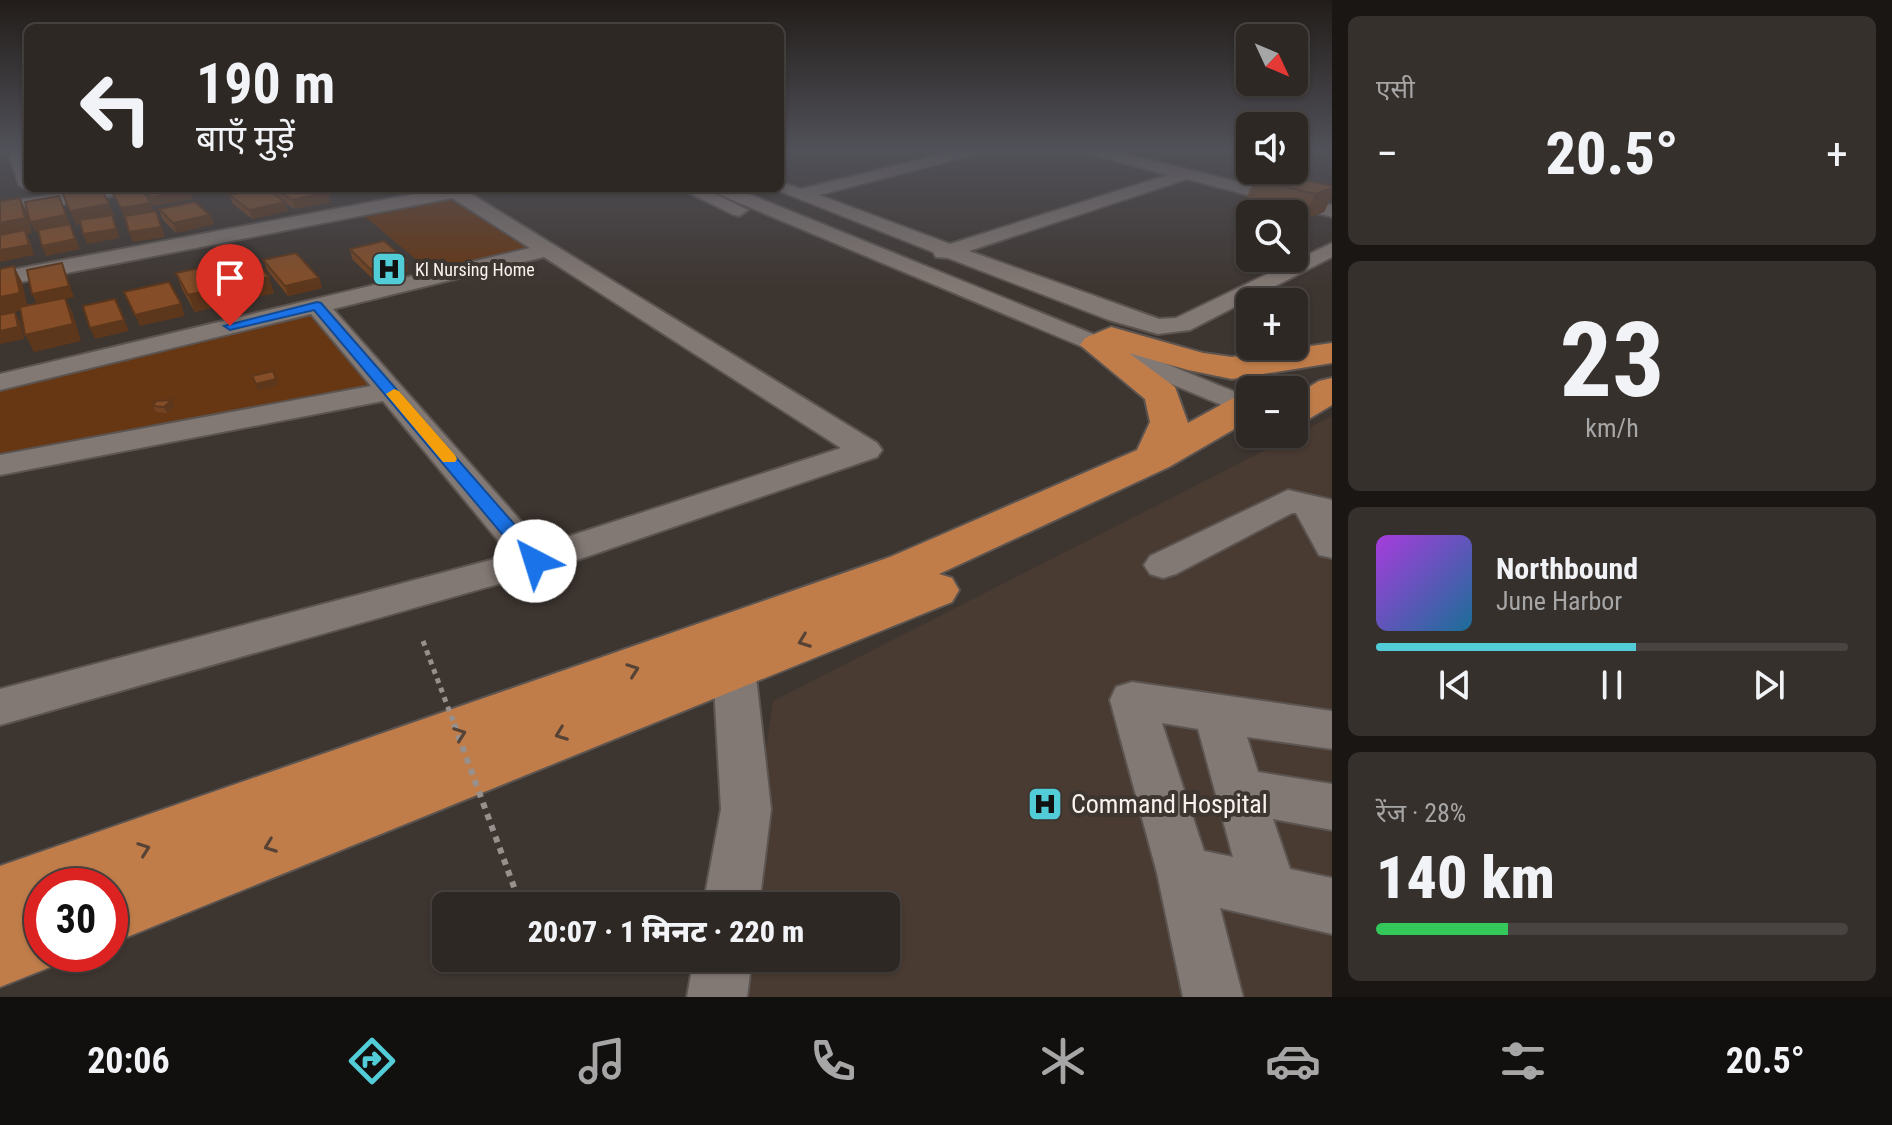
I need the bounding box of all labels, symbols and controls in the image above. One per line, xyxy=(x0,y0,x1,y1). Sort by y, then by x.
north arrow xyxy=(1236,24,1308,96)
map controls xyxy=(1236,24,1308,448)
text: 190 m xyxy=(196,51,335,117)
icon: left xyxy=(64,56,168,160)
text: एसी xyxy=(1376,74,1415,104)
button: sound xyxy=(1236,112,1308,184)
text: बाएँ मुड़ें xyxy=(196,118,295,160)
text: 20.5° xyxy=(1546,118,1679,189)
text: − xyxy=(1376,128,1398,180)
text: + xyxy=(1826,128,1848,180)
button: search xyxy=(1236,200,1308,272)
pin xyxy=(196,244,264,326)
hospital icon: Kl Nursing Home xyxy=(370,250,408,288)
icon: arrive xyxy=(208,256,252,300)
place label: Kl Nursing Home xyxy=(415,259,535,280)
button: + xyxy=(1236,288,1308,360)
text: 23 xyxy=(1559,300,1665,421)
button: − xyxy=(1236,376,1308,448)
text: km/h xyxy=(1585,413,1639,443)
position arrow xyxy=(493,519,577,603)
text: Northbound xyxy=(1496,551,1638,586)
text: June Harbor xyxy=(1496,586,1622,616)
one-way arrow xyxy=(798,631,812,648)
one-way arrow xyxy=(625,663,639,680)
icon: previous xyxy=(1433,663,1477,707)
icon: pause xyxy=(1590,663,1634,707)
icon: next xyxy=(1747,663,1791,707)
one-way arrow xyxy=(555,724,569,741)
one-way arrow xyxy=(452,727,466,743)
hospital icon: Command Hospital xyxy=(1026,785,1064,823)
place label: Command Hospital xyxy=(1071,789,1268,819)
text: रेंज · 28% xyxy=(1376,798,1466,828)
one-way arrow xyxy=(264,836,278,853)
text: 140 km xyxy=(1376,842,1555,913)
one-way arrow xyxy=(136,843,150,859)
speed limit sign: 30 xyxy=(24,868,128,972)
text: 20:07 · 1 मिनट · 220 m xyxy=(528,914,804,949)
icon: directions xyxy=(344,1033,400,1089)
icon: music xyxy=(574,1033,630,1089)
icon: phone xyxy=(805,1033,861,1089)
icon: climate xyxy=(1035,1033,1091,1089)
icon: car xyxy=(1265,1033,1321,1089)
icon: filters xyxy=(1495,1033,1551,1089)
text: 20:06 xyxy=(87,1040,170,1082)
text: 20.5° xyxy=(1726,1040,1805,1082)

